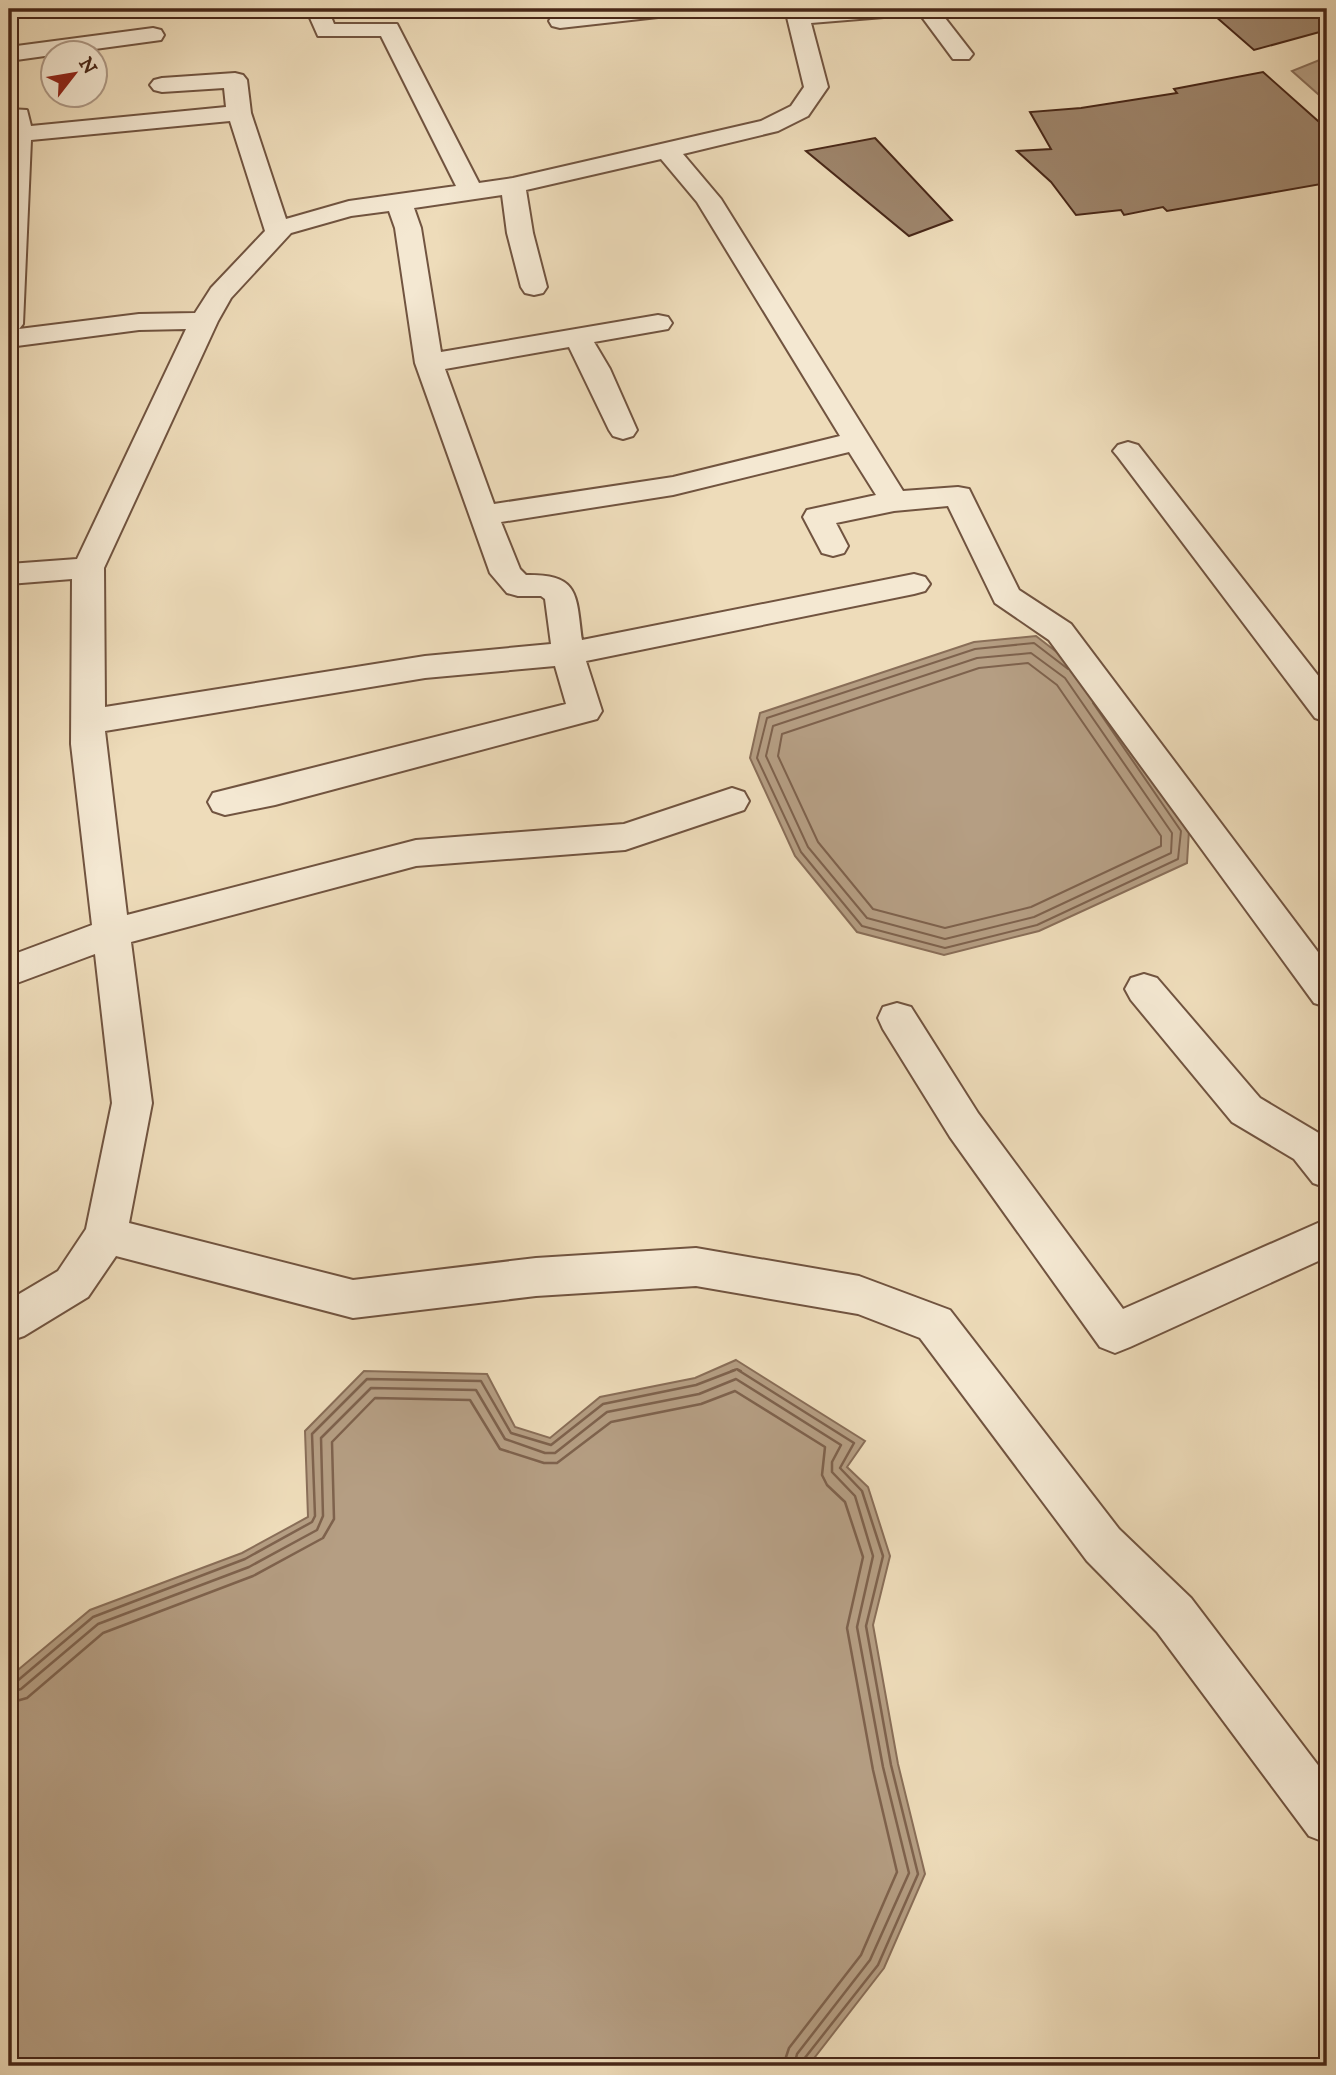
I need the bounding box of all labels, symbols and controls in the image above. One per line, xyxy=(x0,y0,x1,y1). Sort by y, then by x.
north arrow xyxy=(38,38,108,108)
text: N xyxy=(73,53,101,79)

